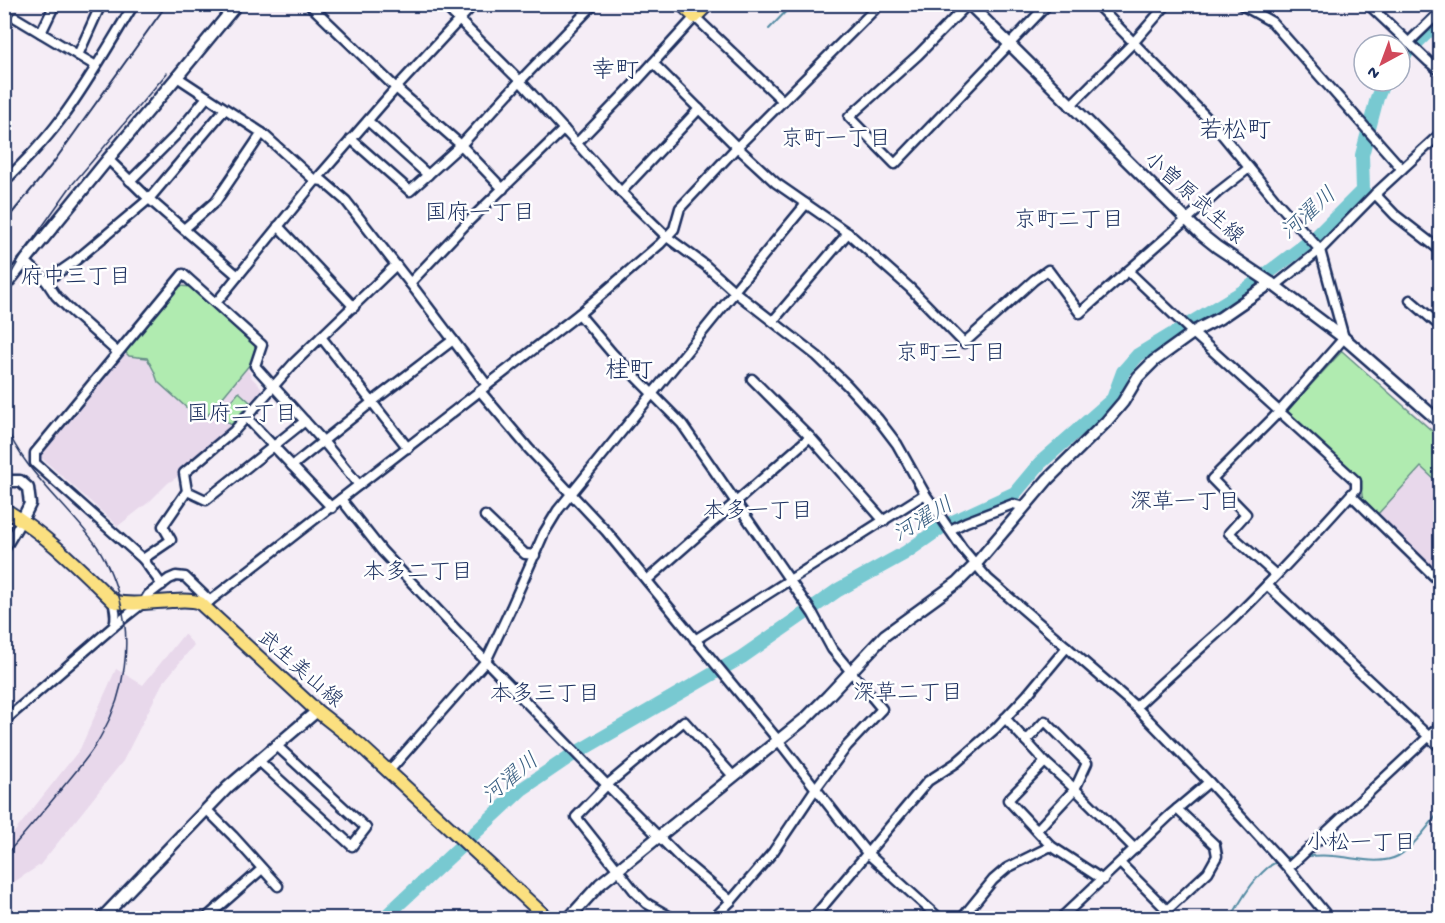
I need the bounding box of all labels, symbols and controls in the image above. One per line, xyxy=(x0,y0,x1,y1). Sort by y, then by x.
north arrow xyxy=(1352,33,1412,93)
district label: 幸町 xyxy=(591,57,639,87)
text: N xyxy=(1364,61,1385,82)
district label: 若松町 xyxy=(1199,117,1271,147)
district label: 京町一丁目 xyxy=(781,127,891,154)
street label: 小曽原武生線 xyxy=(1137,147,1249,251)
water label: 河濯川 xyxy=(1276,183,1343,247)
district label: 国府一丁目 xyxy=(425,200,535,228)
district label: 京町二丁目 xyxy=(1014,208,1124,235)
district label: 府中三丁目 xyxy=(21,264,131,292)
district label: 京町三丁目 xyxy=(896,341,1006,368)
district label: 桂町 xyxy=(605,358,653,387)
district label: 国府二丁目 xyxy=(187,401,297,429)
district label: 深草一丁目 xyxy=(1130,490,1240,517)
water label: 河濯川 xyxy=(889,493,959,550)
district label: 本多一丁目 xyxy=(703,499,813,526)
district label: 本多二丁目 xyxy=(363,560,473,587)
street label: 武生美山線 xyxy=(251,625,348,715)
district label: 深草二丁目 xyxy=(853,681,963,708)
district label: 本多三丁目 xyxy=(490,682,600,709)
water label: 河濯川 xyxy=(478,749,545,811)
district label: 小松一丁目 xyxy=(1306,831,1416,858)

